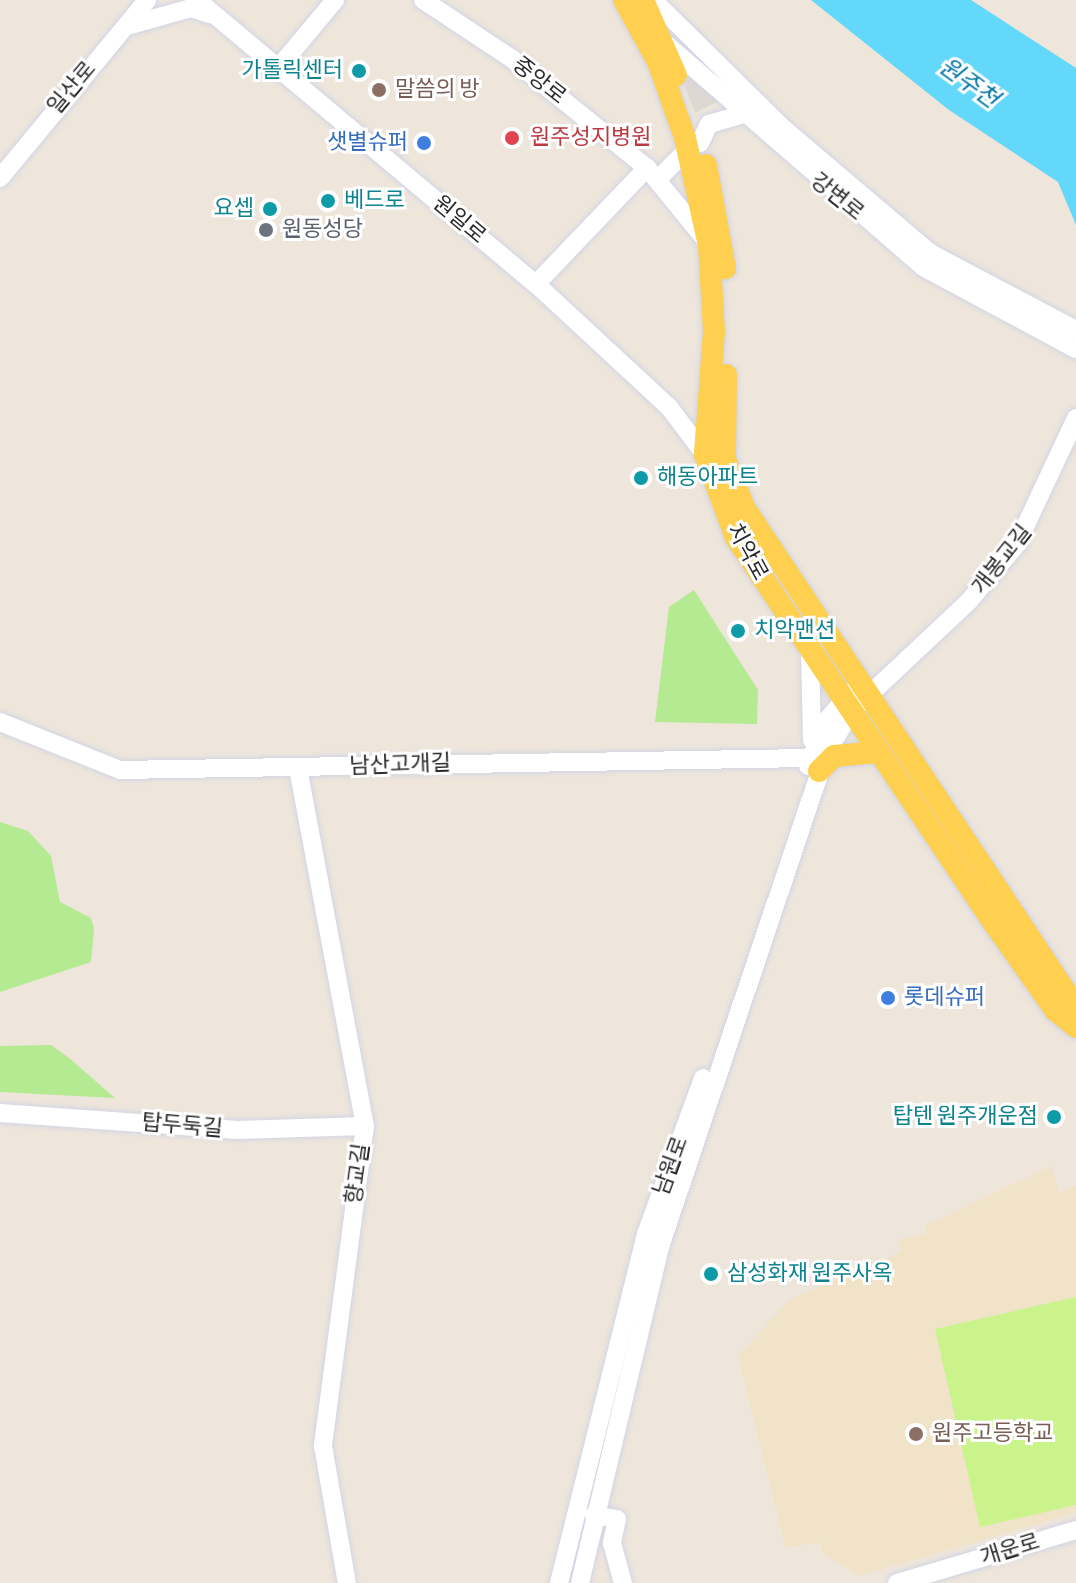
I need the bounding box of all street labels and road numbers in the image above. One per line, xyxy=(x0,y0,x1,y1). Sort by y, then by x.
street label: 중앙로 xyxy=(507,52,571,110)
street label: 일산로 xyxy=(42,56,102,120)
street label: 강변로 xyxy=(805,168,869,226)
street label: 원일로 xyxy=(427,190,491,250)
street label: 치악로 xyxy=(721,519,773,585)
street label: 개봉교길 xyxy=(967,520,1037,600)
street label: 남산고개길 xyxy=(349,750,451,780)
street label: 탑두둑길 xyxy=(141,1109,223,1143)
street label: 남원로 xyxy=(648,1133,694,1199)
street label: 향교길 xyxy=(341,1142,375,1206)
street label: 개운로 xyxy=(977,1529,1043,1571)

